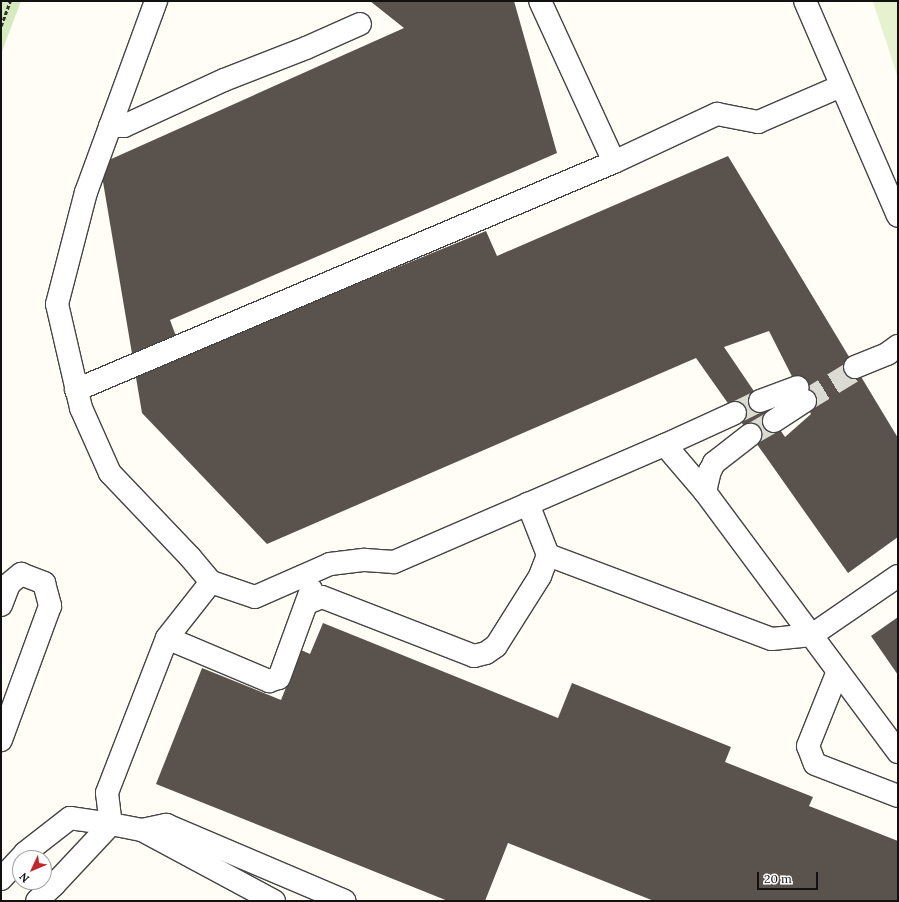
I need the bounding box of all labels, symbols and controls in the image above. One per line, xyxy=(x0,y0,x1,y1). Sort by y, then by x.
north arrow xyxy=(12,850,52,890)
scale bar xyxy=(759,864,820,890)
text: N xyxy=(16,870,32,886)
text: 20 m xyxy=(764,871,792,886)

